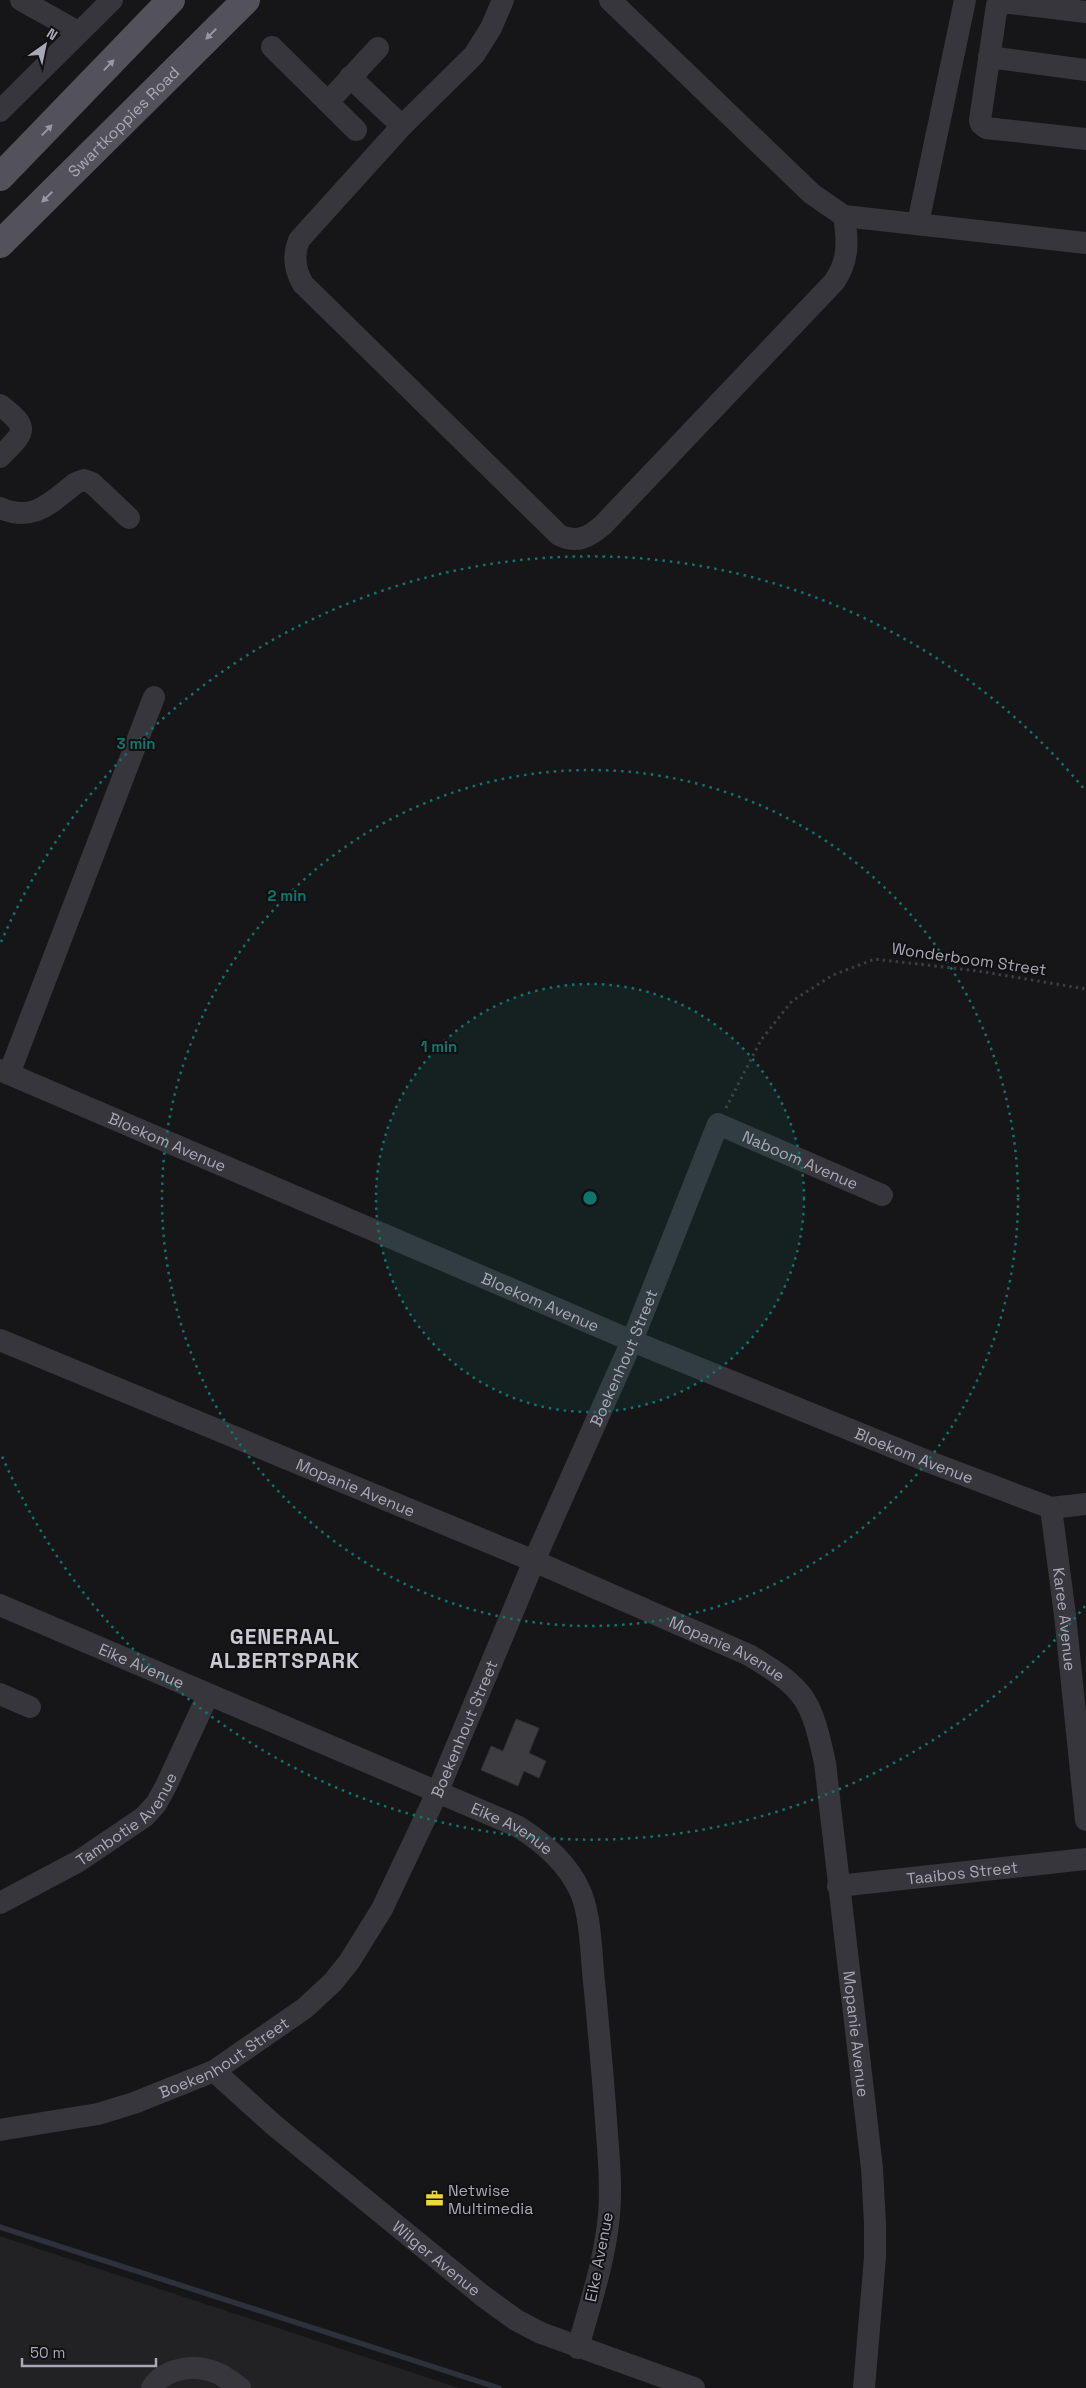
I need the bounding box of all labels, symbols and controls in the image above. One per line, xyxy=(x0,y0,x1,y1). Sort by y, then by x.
north arrow xyxy=(20,20,70,70)
text: N xyxy=(43,24,61,44)
one-way arrow xyxy=(206,28,218,40)
one-way arrow xyxy=(102,59,114,71)
street label: Swartkoppies Road xyxy=(63,62,184,181)
one-way arrow xyxy=(41,124,53,136)
one-way arrow xyxy=(41,191,53,203)
text: 3 min xyxy=(117,734,155,753)
text: 2 min xyxy=(268,886,306,905)
street label: Wonderboom Street xyxy=(890,938,1048,980)
text: 1 min xyxy=(421,1037,457,1056)
street label: Bloekom Avenue xyxy=(105,1107,229,1176)
street label: Naboom Avenue xyxy=(739,1125,862,1194)
centre of rings xyxy=(581,1189,599,1207)
street label: Bloekom Avenue xyxy=(478,1267,603,1336)
street label: Boekenhout Street xyxy=(585,1286,662,1430)
street label: Bloekom Avenue xyxy=(852,1422,977,1488)
street label: Mopanie Avenue xyxy=(293,1453,418,1521)
street label: Karee Avenue xyxy=(1048,1566,1081,1672)
street label: Mopanie Avenue xyxy=(666,1611,790,1686)
district label: GENERAAL ALBERTSPARK xyxy=(210,1623,360,1674)
street label: Eike Avenue xyxy=(96,1638,188,1693)
street label: Boekenhout Street xyxy=(426,1657,502,1801)
street label: Tambotie Avenue xyxy=(72,1769,181,1871)
street label: Eike Avenue xyxy=(468,1797,558,1859)
street label: Taaibos Street xyxy=(905,1856,1019,1889)
street label: Mopanie Avenue xyxy=(839,1970,874,2098)
street label: Boekenhout Street xyxy=(156,2012,293,2103)
place label: Netwise Multimedia xyxy=(448,2180,534,2219)
office icon: Netwise Multimedia xyxy=(424,2189,444,2209)
street label: Eike Avenue xyxy=(580,2210,618,2304)
street label: Wilger Avenue xyxy=(388,2216,485,2301)
scale bar xyxy=(22,2336,156,2368)
text: 50 m xyxy=(30,2343,65,2362)

